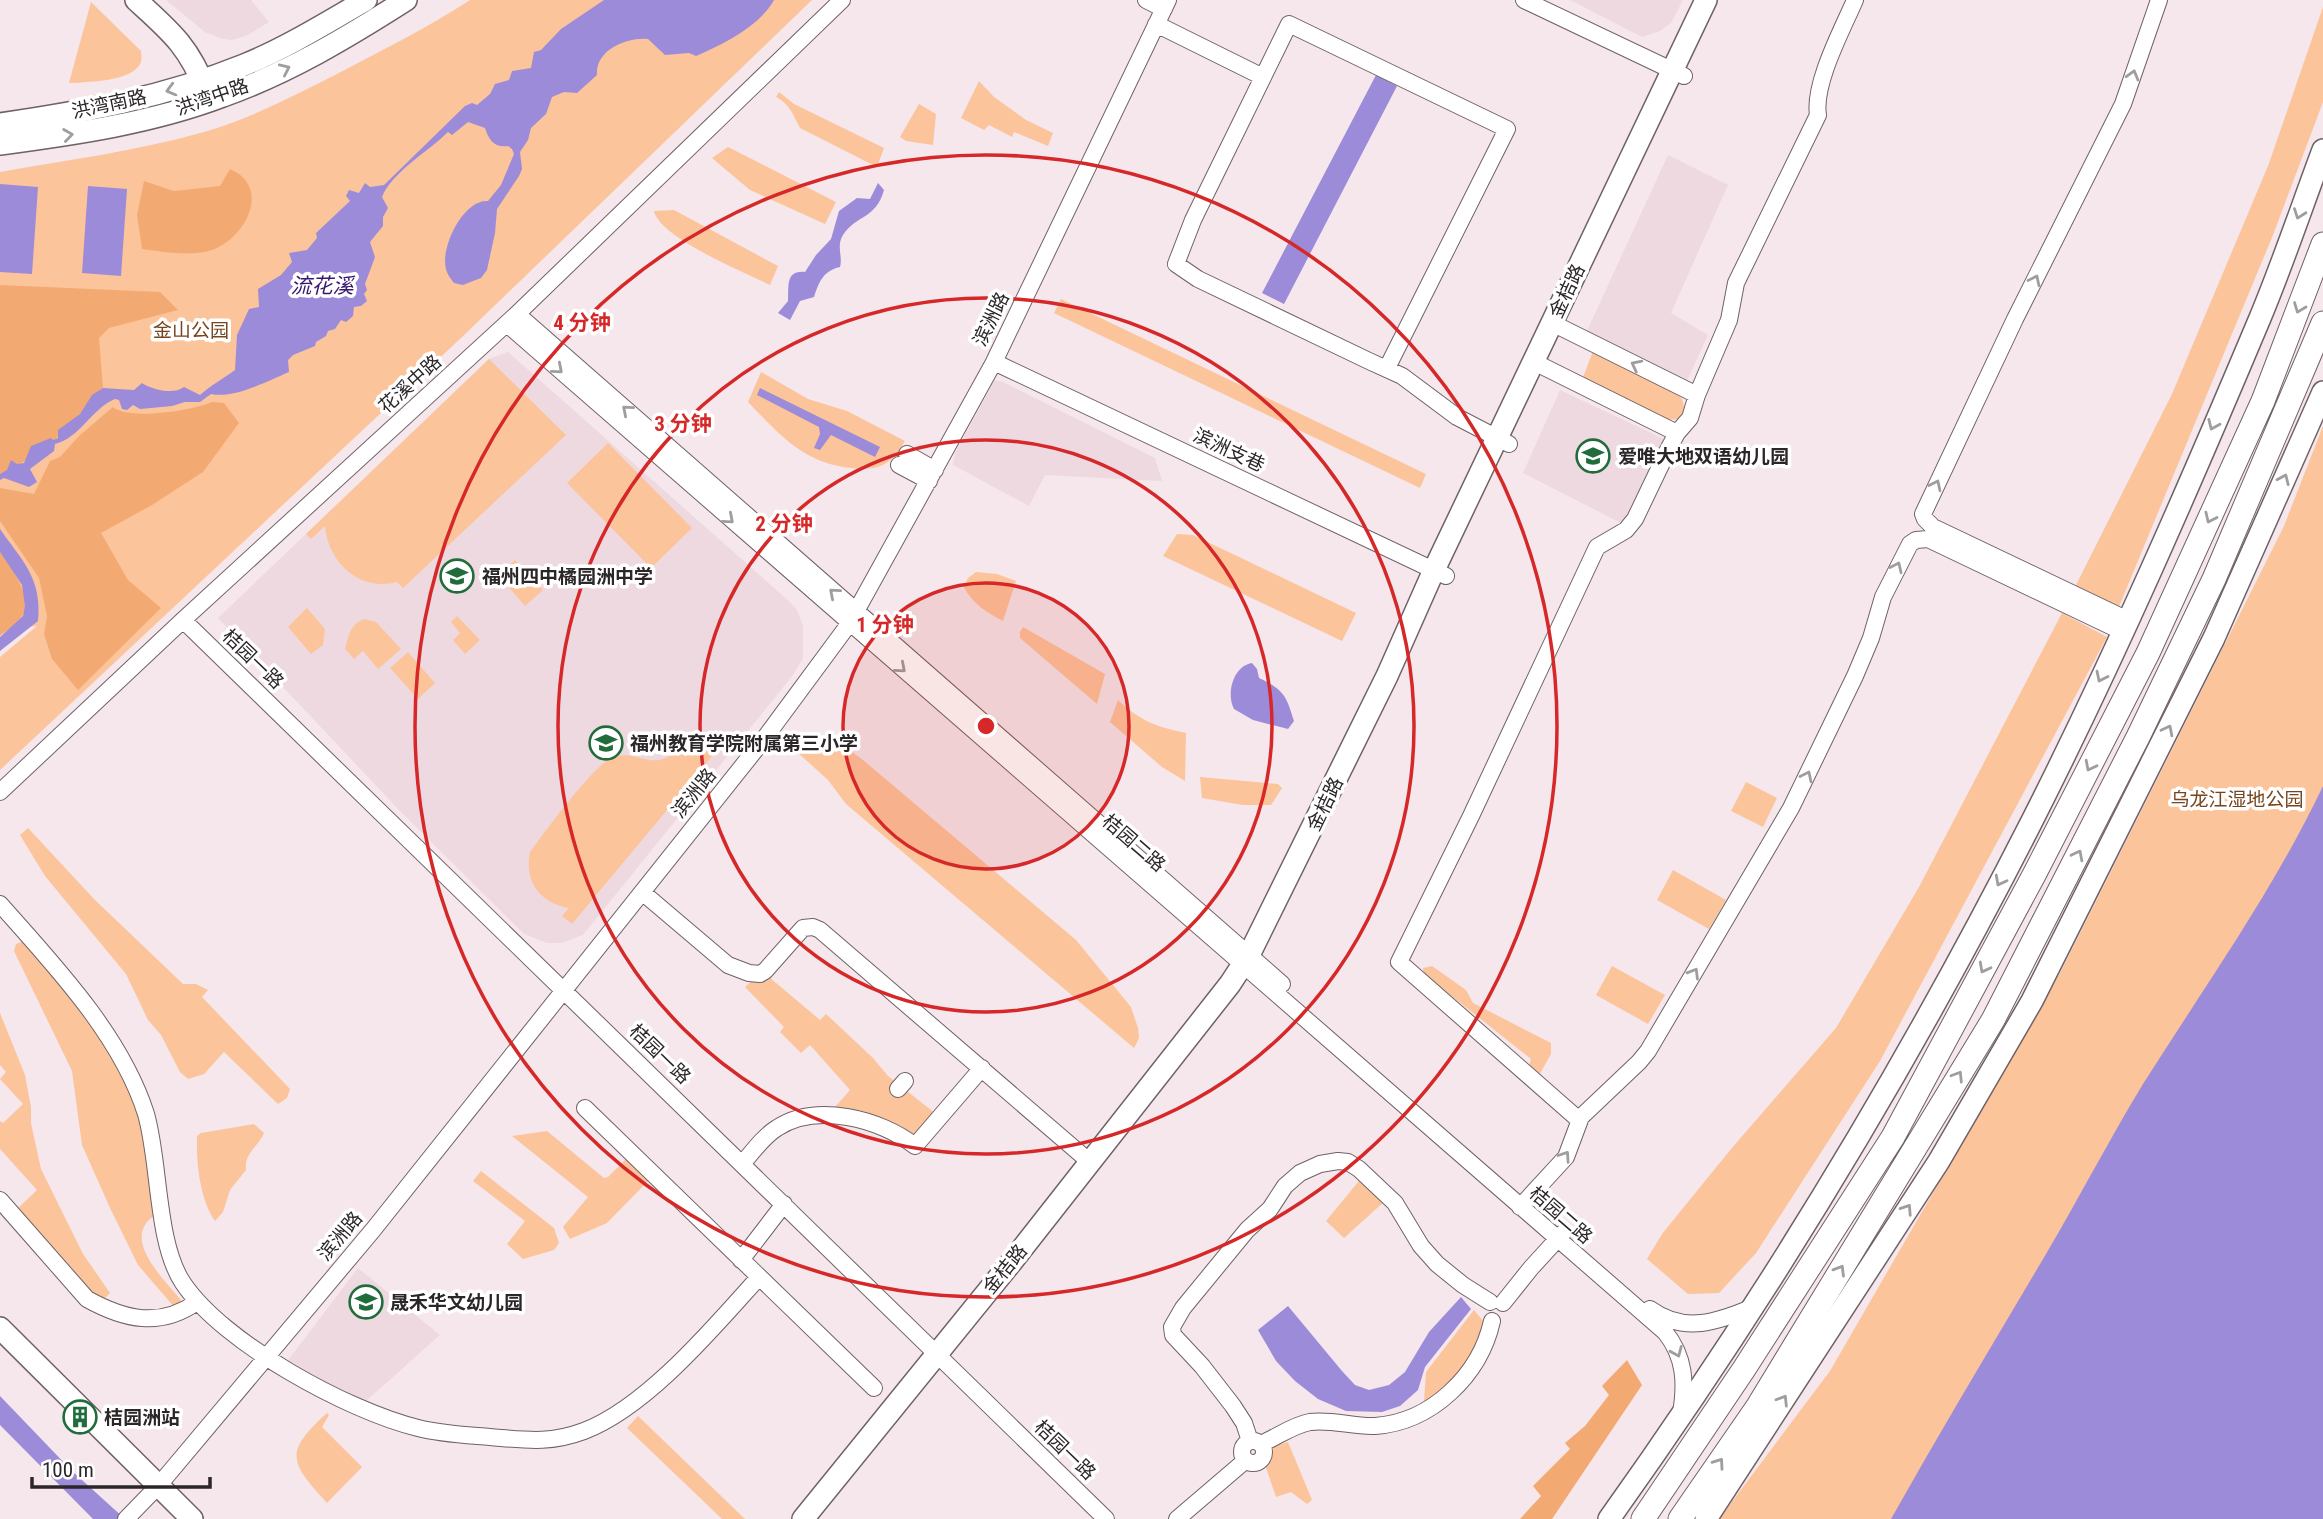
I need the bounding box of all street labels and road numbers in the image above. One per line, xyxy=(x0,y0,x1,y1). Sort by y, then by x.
street label: 洪湾中路 xyxy=(172,74,252,120)
street label: 洪湾南路 xyxy=(69,85,149,123)
street label: 金桔路 xyxy=(1545,260,1589,322)
street label: 滨洲路 xyxy=(968,288,1014,350)
street label: 花溪中路 xyxy=(374,350,446,418)
street label: 滨洲支巷 xyxy=(1190,424,1268,476)
street label: 桔园一路 xyxy=(218,624,288,694)
street label: 滨洲路 xyxy=(667,764,721,822)
street label: 金桔路 xyxy=(1302,773,1348,835)
street label: 桔园二路 xyxy=(1098,809,1170,877)
street label: 桔园一路 xyxy=(625,1019,695,1089)
street label: 桔园二路 xyxy=(1525,1181,1597,1249)
street label: 滨洲路 xyxy=(313,1207,367,1265)
street label: 金桔路 xyxy=(978,1240,1032,1298)
street label: 桔园一路 xyxy=(1030,1415,1100,1485)

